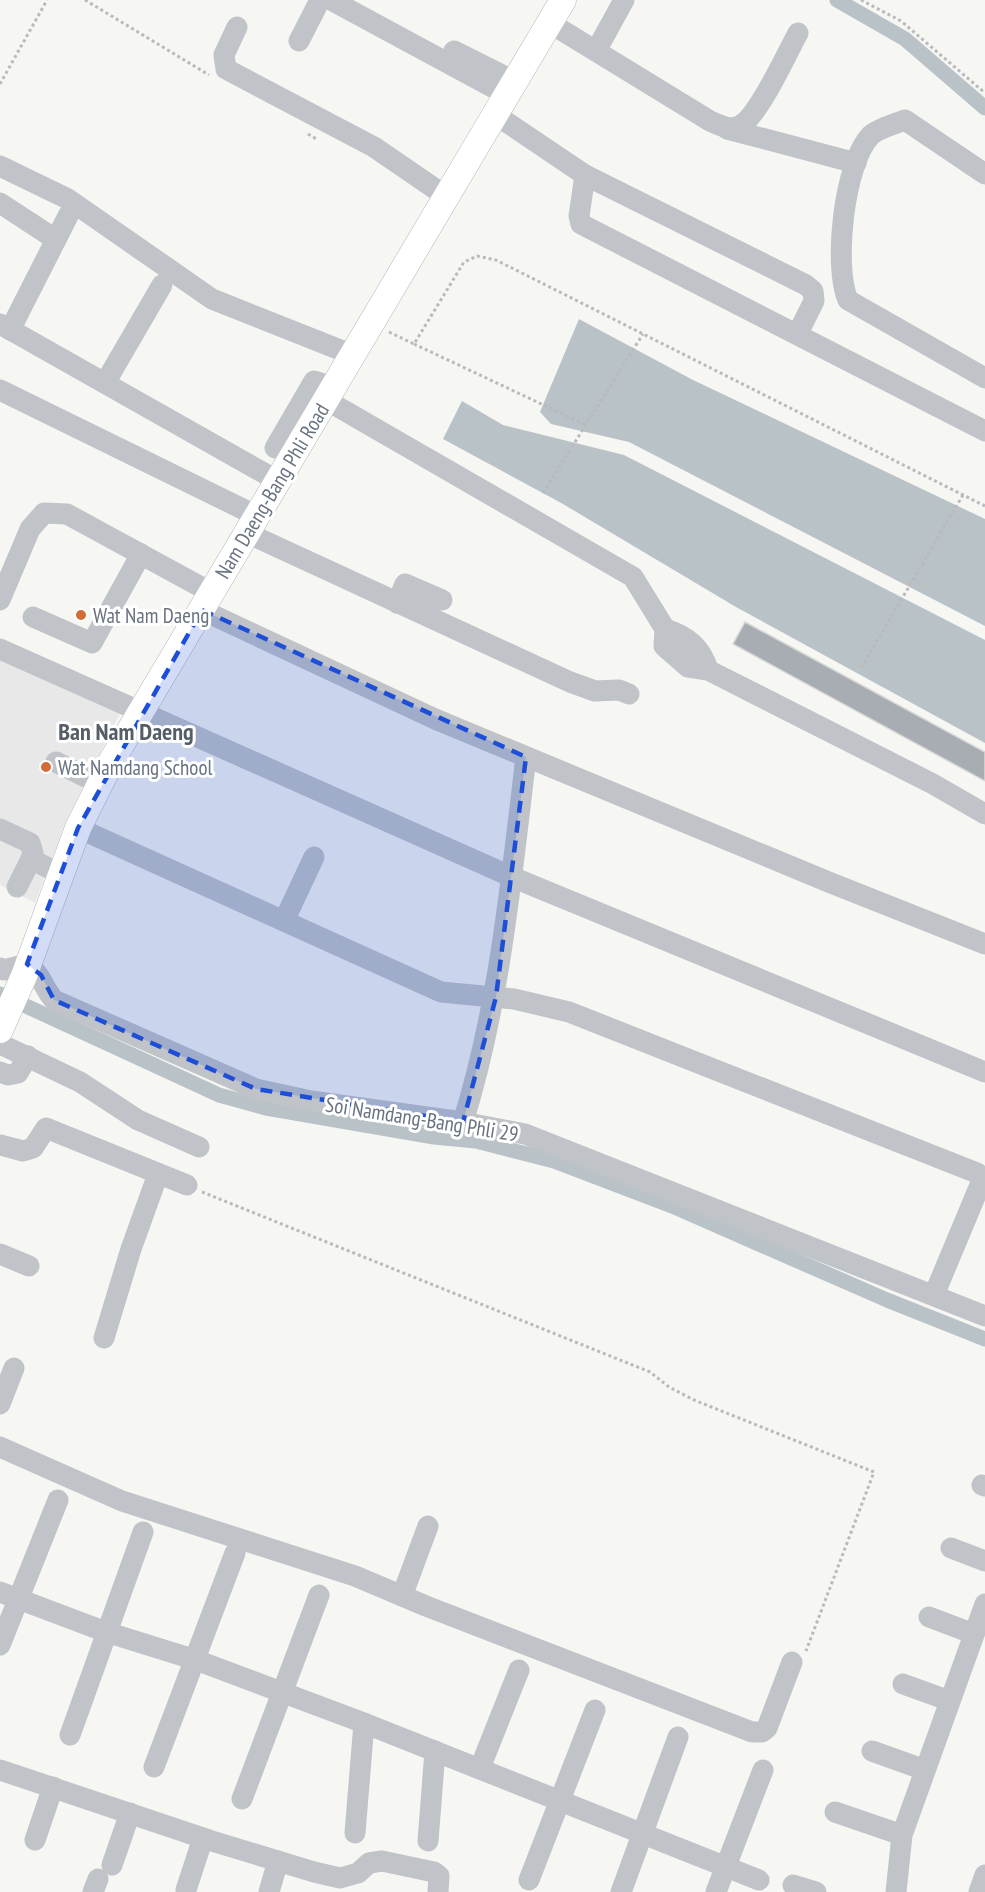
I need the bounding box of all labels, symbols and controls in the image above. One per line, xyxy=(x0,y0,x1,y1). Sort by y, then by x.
street label: Nam Daeng-Bang Phli Road xyxy=(209,398,335,584)
place label: Wat Nam Daeng xyxy=(93,602,209,629)
marker: Wat Nam Daeng xyxy=(74,608,88,622)
district label: Ban Nam Daeng xyxy=(58,716,194,747)
place label: Wat Namdang School xyxy=(58,754,212,781)
marker: Wat Namdang School xyxy=(39,760,53,774)
street label: Soi Namdang-Bang Phli 29 xyxy=(324,1090,520,1148)

